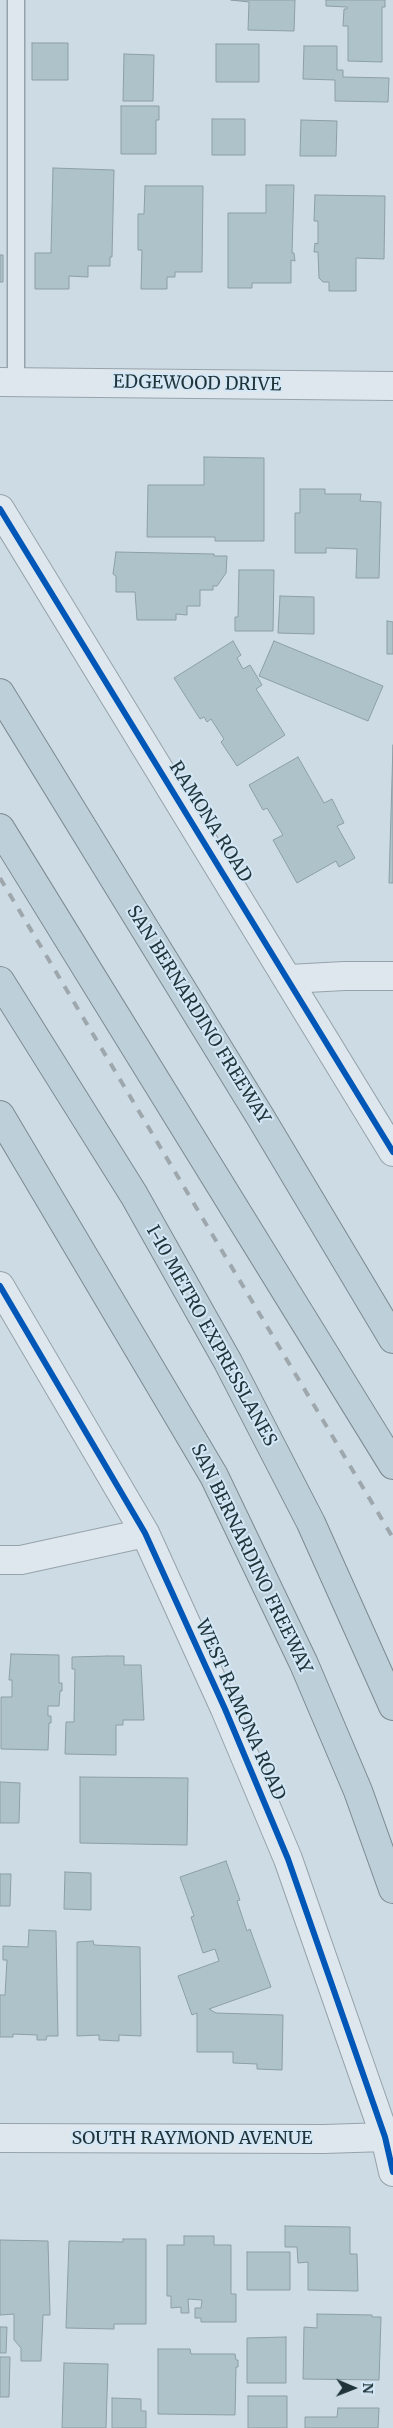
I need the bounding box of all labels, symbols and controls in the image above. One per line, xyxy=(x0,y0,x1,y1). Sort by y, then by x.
street label: EDGEWOOD DRIVE xyxy=(113,372,281,396)
street label: RAMONA ROAD xyxy=(164,758,256,886)
street label: SAN BERNARDINO FREEWAY xyxy=(122,902,274,1128)
street label: I-10 METRO EXPRESSLANES xyxy=(141,1222,281,1450)
street label: SAN BERNARDINO FREEWAY xyxy=(186,1440,316,1678)
street label: WEST RAMONA ROAD xyxy=(190,1616,290,1804)
street label: SOUTH RAYMOND AVENUE xyxy=(71,2128,313,2150)
north arrow xyxy=(328,2363,378,2413)
text: N xyxy=(359,2383,377,2394)

